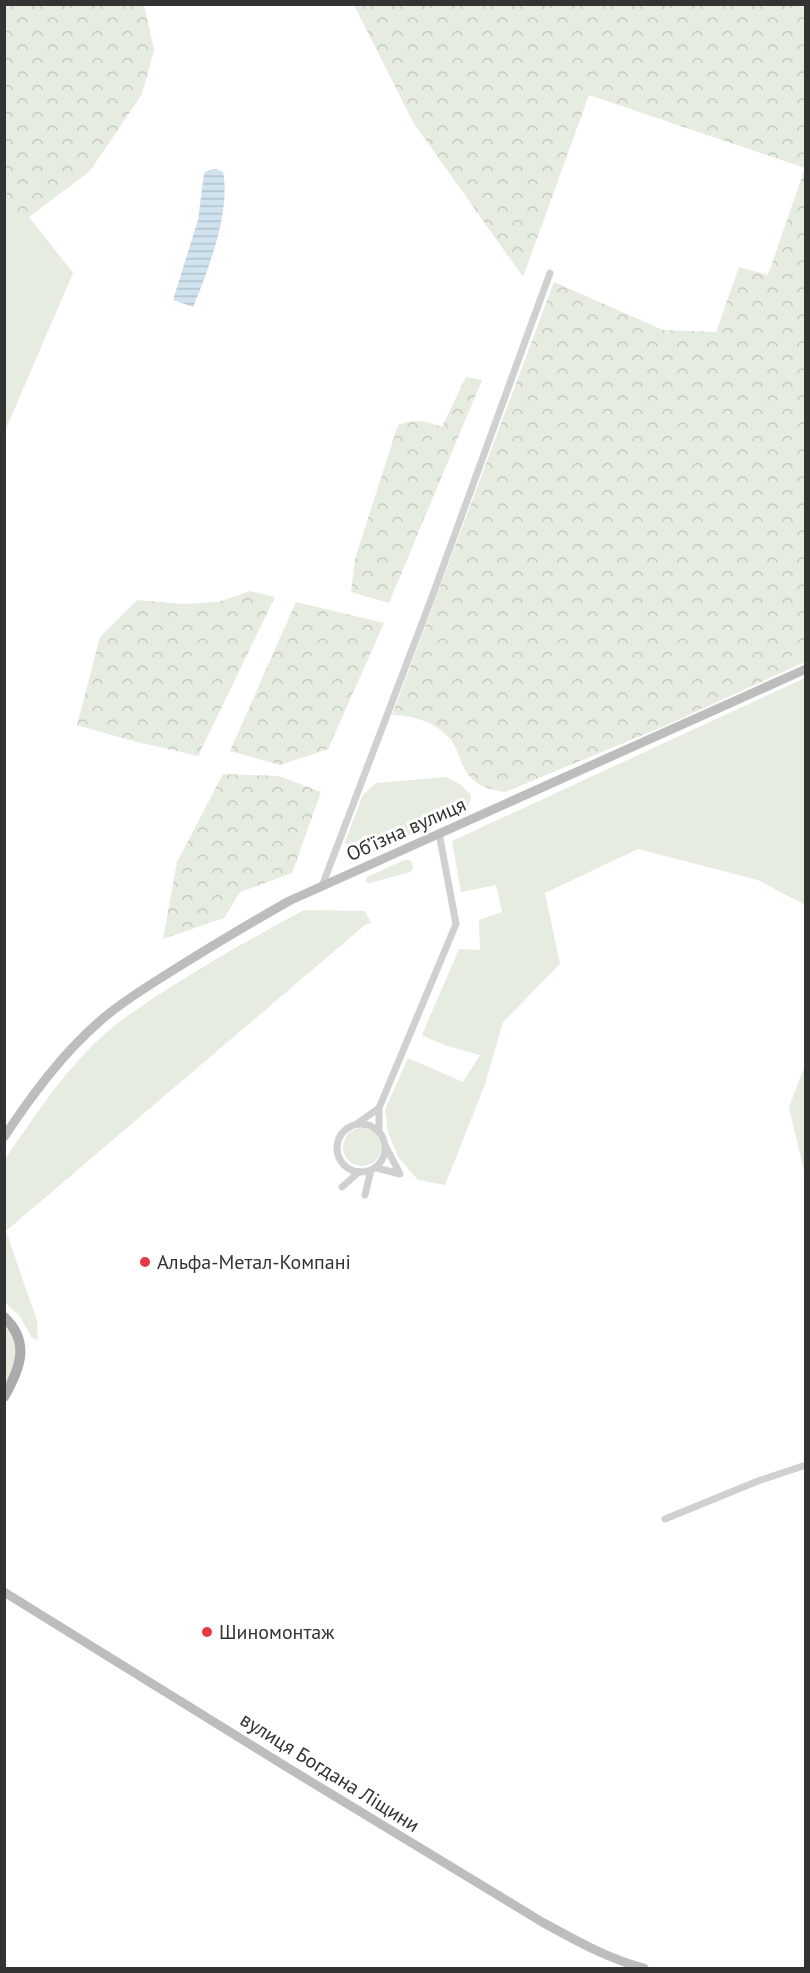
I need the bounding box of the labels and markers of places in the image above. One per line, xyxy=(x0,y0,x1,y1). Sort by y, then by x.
place label: Альфа-Метал-Компані xyxy=(157,1249,351,1275)
marker: Альфа-Метал-Компані xyxy=(138,1255,152,1269)
place label: Шиномонтаж xyxy=(219,1619,335,1645)
marker: Шиномонтаж xyxy=(200,1625,214,1639)

